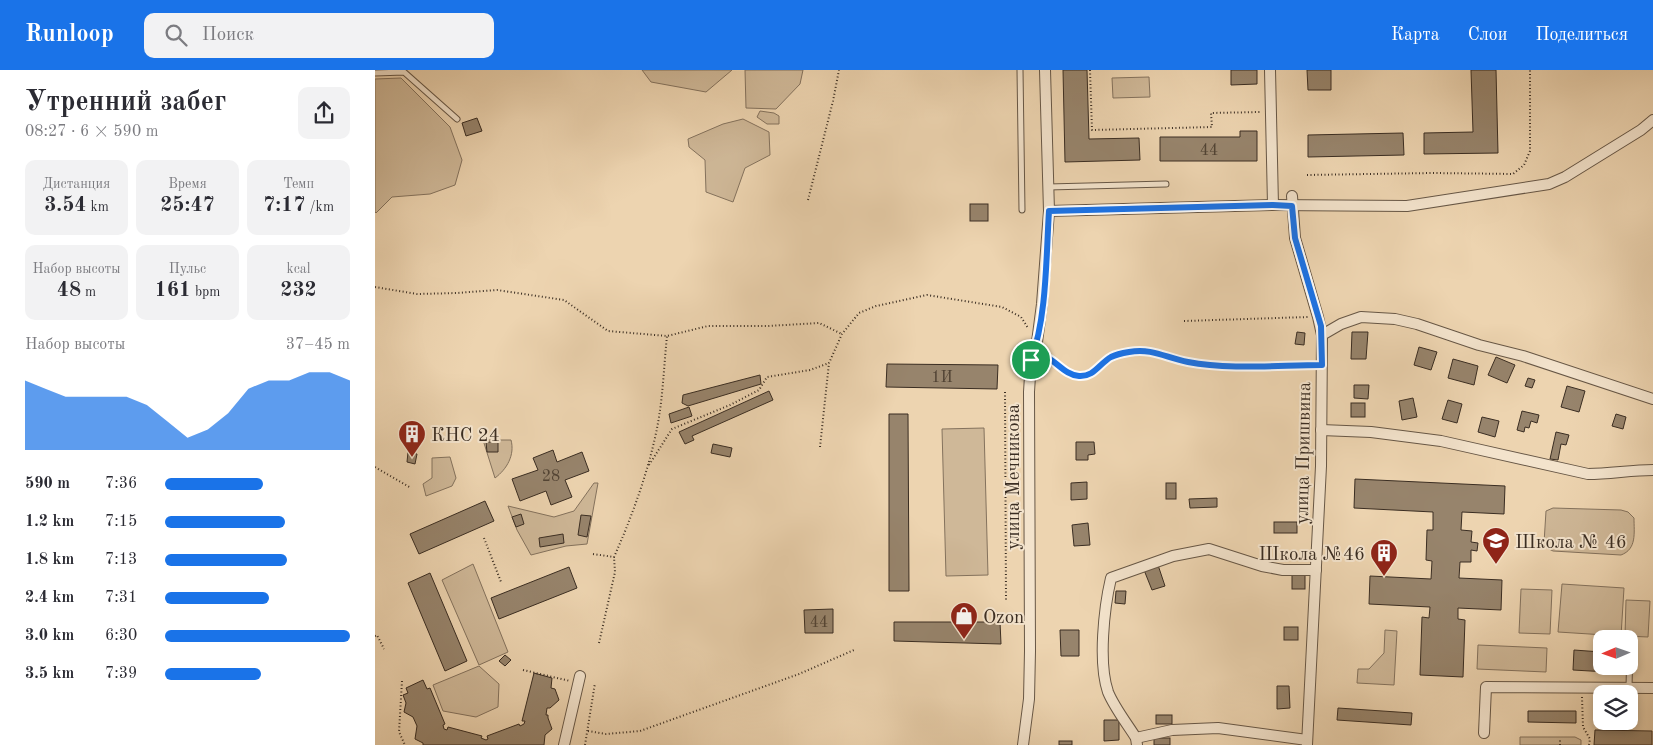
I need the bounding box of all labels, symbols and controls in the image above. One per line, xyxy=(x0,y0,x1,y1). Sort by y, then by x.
search box xyxy=(144,13,494,58)
icon: search xyxy=(162,21,190,49)
text: Runloop xyxy=(25,23,114,47)
text: Поиск xyxy=(202,26,254,45)
text: Карта xyxy=(1391,26,1440,44)
text: Слои xyxy=(1468,26,1507,44)
text: Поделиться xyxy=(1535,26,1628,44)
button: share xyxy=(298,87,350,139)
text: Утренний забег xyxy=(25,89,226,117)
text: 08:27 · 6 × 590 m xyxy=(25,124,158,140)
house number: 44 xyxy=(1200,143,1218,159)
text: Дистанция xyxy=(43,177,110,191)
text: Время xyxy=(168,177,207,191)
text: Темп xyxy=(283,177,314,191)
text: 3.54 xyxy=(44,195,87,216)
text: 25:47 xyxy=(160,195,215,216)
text: 7:17 xyxy=(263,195,305,216)
text: km xyxy=(87,200,109,214)
text: /km xyxy=(305,200,334,214)
text: Набор высоты xyxy=(33,262,120,276)
text: Пульс xyxy=(169,262,206,276)
text: kcal xyxy=(286,262,311,276)
text: 48 xyxy=(57,280,81,301)
text: 161 xyxy=(154,280,191,301)
text: 232 xyxy=(280,280,317,301)
text: m xyxy=(81,285,96,299)
text: bpm xyxy=(191,285,221,299)
text: Набор высоты xyxy=(25,337,125,353)
text: 37–45 m xyxy=(286,337,350,353)
pin xyxy=(1010,339,1052,381)
icon: arrive xyxy=(1017,346,1045,374)
house number: 1И xyxy=(931,370,953,386)
street label: улица Пришвина xyxy=(1294,381,1315,524)
street label: улица Мечникова xyxy=(1005,403,1024,550)
building icon: КНС 24 xyxy=(397,419,427,458)
place label: КНС 24 xyxy=(431,427,500,446)
house number: 28 xyxy=(542,469,560,485)
text: 590 m xyxy=(25,476,70,492)
text: 7:36 xyxy=(105,476,137,492)
text: 1.2 km xyxy=(25,514,74,530)
text: 7:15 xyxy=(105,514,137,530)
school or university icon: Школа № 46 xyxy=(1481,526,1511,565)
place label: Школа № 46 xyxy=(1515,534,1627,553)
building icon: Школа №46 xyxy=(1369,538,1399,577)
place label: Школа №46 xyxy=(1258,546,1365,565)
text: 1.8 km xyxy=(25,552,74,568)
text: 7:13 xyxy=(105,552,137,568)
text: 2.4 km xyxy=(25,590,74,606)
text: 7:31 xyxy=(105,590,137,606)
shop icon: Ozon xyxy=(949,601,979,640)
place label: Ozon xyxy=(983,609,1024,628)
house number: 44 xyxy=(810,615,828,631)
text: 3.0 km xyxy=(25,628,74,644)
text: 6:30 xyxy=(105,628,137,644)
north arrow xyxy=(1593,630,1637,675)
map controls xyxy=(1593,630,1638,730)
text: 3.5 km xyxy=(25,666,74,682)
text: 7:39 xyxy=(105,666,137,682)
button: layers xyxy=(1593,685,1638,730)

